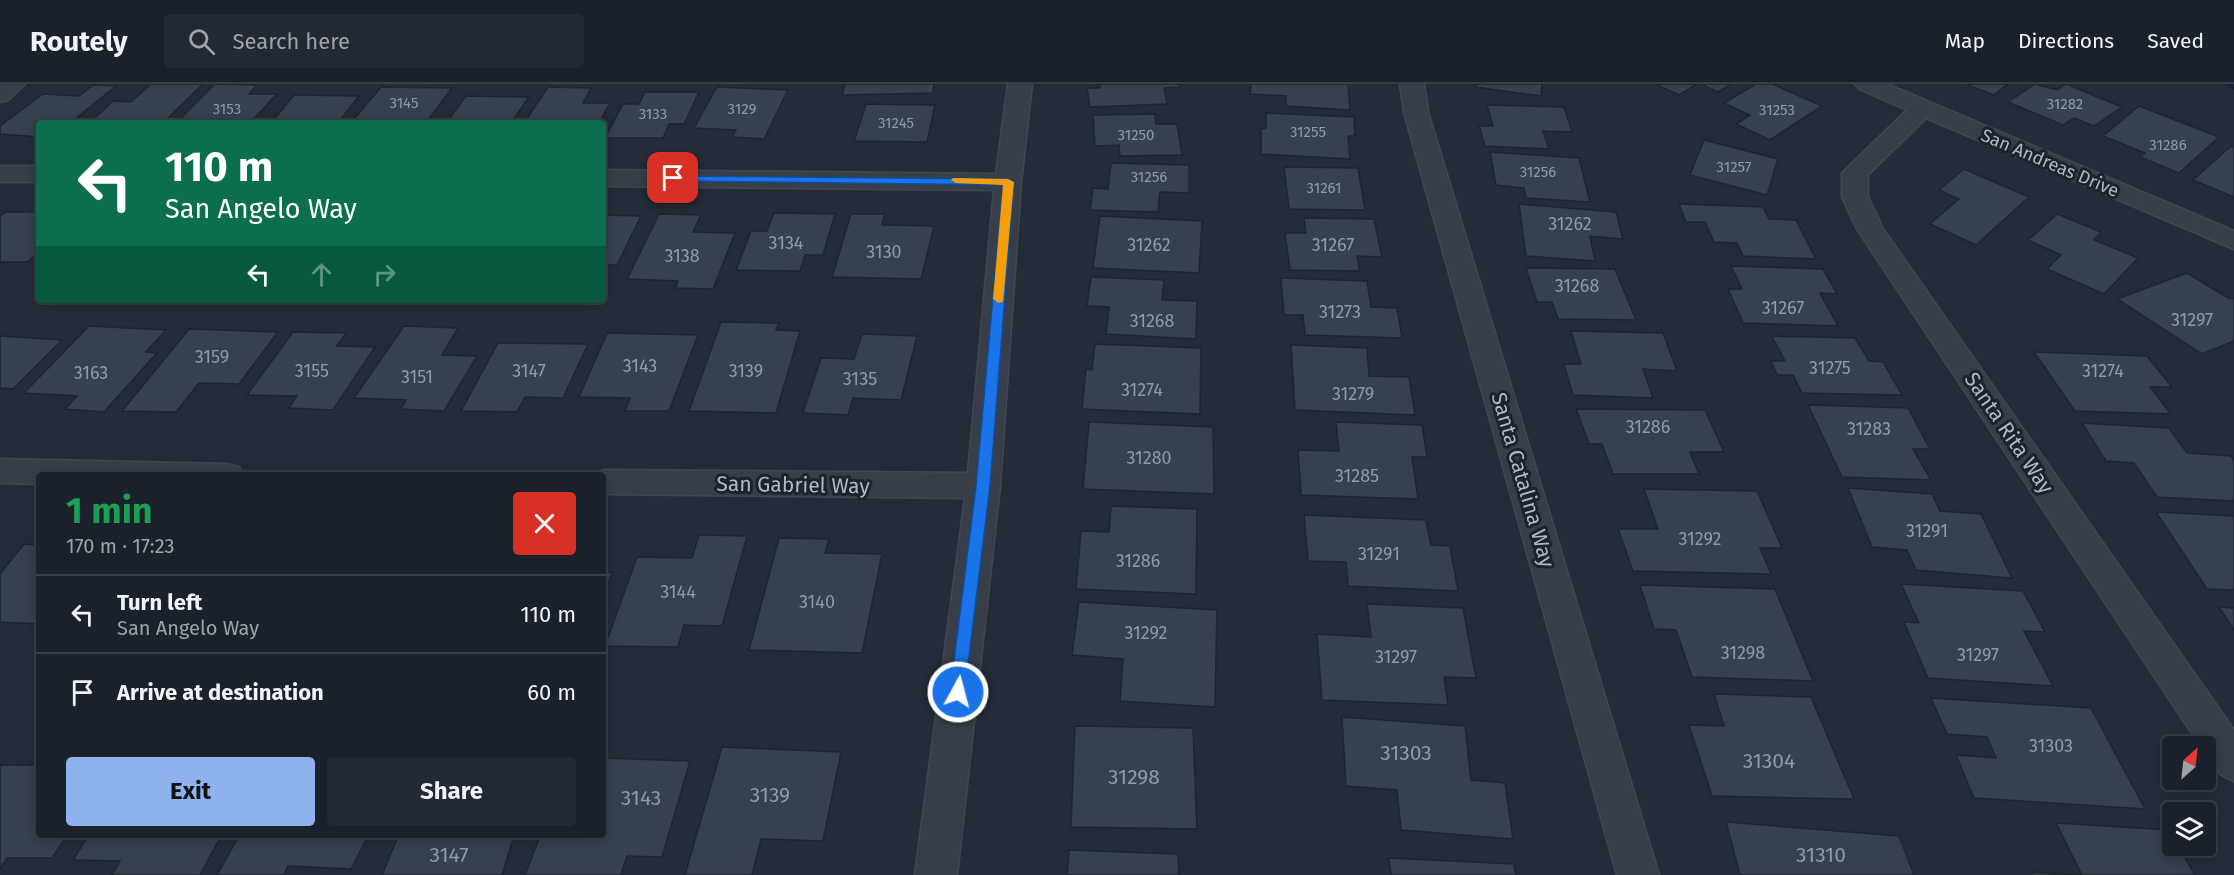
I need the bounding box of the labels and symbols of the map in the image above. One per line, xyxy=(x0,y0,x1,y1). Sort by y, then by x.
house number: 3145 xyxy=(390,94,418,112)
house number: 31282 xyxy=(2047,95,2083,113)
house number: 3153 xyxy=(213,100,241,118)
house number: 3129 xyxy=(728,100,756,118)
house number: 31253 xyxy=(1759,101,1795,119)
house number: 3133 xyxy=(639,105,667,123)
house number: 31245 xyxy=(878,114,914,132)
house number: 31255 xyxy=(1290,123,1326,141)
street label: San Andreas Drive xyxy=(1978,124,2122,202)
house number: 31250 xyxy=(1118,126,1154,144)
house number: 31286 xyxy=(2149,136,2187,154)
pin xyxy=(647,152,698,203)
house number: 31257 xyxy=(1717,158,1752,176)
house number: 31256 xyxy=(1520,163,1556,181)
house number: 31256 xyxy=(1131,168,1167,186)
house number: 31261 xyxy=(1307,179,1341,197)
house number: 31262 xyxy=(1548,213,1592,235)
house number: 3134 xyxy=(769,232,804,254)
house number: 31262 xyxy=(1127,234,1171,256)
house number: 31267 xyxy=(1312,234,1354,256)
house number: 3130 xyxy=(866,241,902,263)
house number: 3138 xyxy=(664,245,700,267)
house number: 31268 xyxy=(1555,275,1599,297)
house number: 31267 xyxy=(1762,297,1804,319)
house number: 31273 xyxy=(1319,301,1361,323)
house number: 31297 xyxy=(2171,309,2213,331)
house number: 31268 xyxy=(1130,310,1174,332)
house number: 3159 xyxy=(195,346,229,368)
house number: 3143 xyxy=(623,355,657,377)
house number: 31275 xyxy=(1809,357,1851,379)
house number: 3155 xyxy=(295,360,329,382)
house number: 3147 xyxy=(512,360,546,382)
house number: 3139 xyxy=(729,360,763,382)
house number: 31274 xyxy=(2082,360,2124,382)
house number: 3163 xyxy=(74,362,108,384)
house number: 3151 xyxy=(401,366,433,388)
street label: Santa Rita Way xyxy=(1959,367,2060,499)
house number: 3135 xyxy=(843,368,877,390)
house number: 31274 xyxy=(1121,379,1163,401)
house number: 31279 xyxy=(1332,383,1374,405)
street label: Santa Catalina Way xyxy=(1486,390,1561,571)
house number: 31286 xyxy=(1626,416,1670,438)
house number: 31283 xyxy=(1847,418,1891,440)
house number: 31280 xyxy=(1126,447,1172,469)
house number: 31285 xyxy=(1335,465,1379,487)
street label: San Gabriel Way xyxy=(716,471,870,499)
house number: 31291 xyxy=(1906,520,1948,542)
house number: 31292 xyxy=(1678,528,1722,550)
house number: 31291 xyxy=(1358,543,1400,565)
house number: 31286 xyxy=(1116,550,1160,572)
house number: 3144 xyxy=(660,581,696,603)
house number: 3140 xyxy=(799,591,835,613)
house number: 31292 xyxy=(1124,622,1168,644)
house number: 31298 xyxy=(1721,642,1765,664)
house number: 31297 xyxy=(1957,644,1999,666)
house number: 31297 xyxy=(1375,646,1417,668)
position arrow xyxy=(926,660,990,724)
house number: 31303 xyxy=(2029,735,2073,757)
north arrow xyxy=(2162,736,2216,790)
house number: 31303 xyxy=(1380,740,1432,766)
house number: 31304 xyxy=(1743,748,1795,774)
house number: 31298 xyxy=(1108,764,1160,790)
house number: 3139 xyxy=(750,782,790,808)
house number: 3143 xyxy=(621,785,661,811)
house number: 3147 xyxy=(429,842,469,868)
house number: 31310 xyxy=(1796,842,1846,868)

